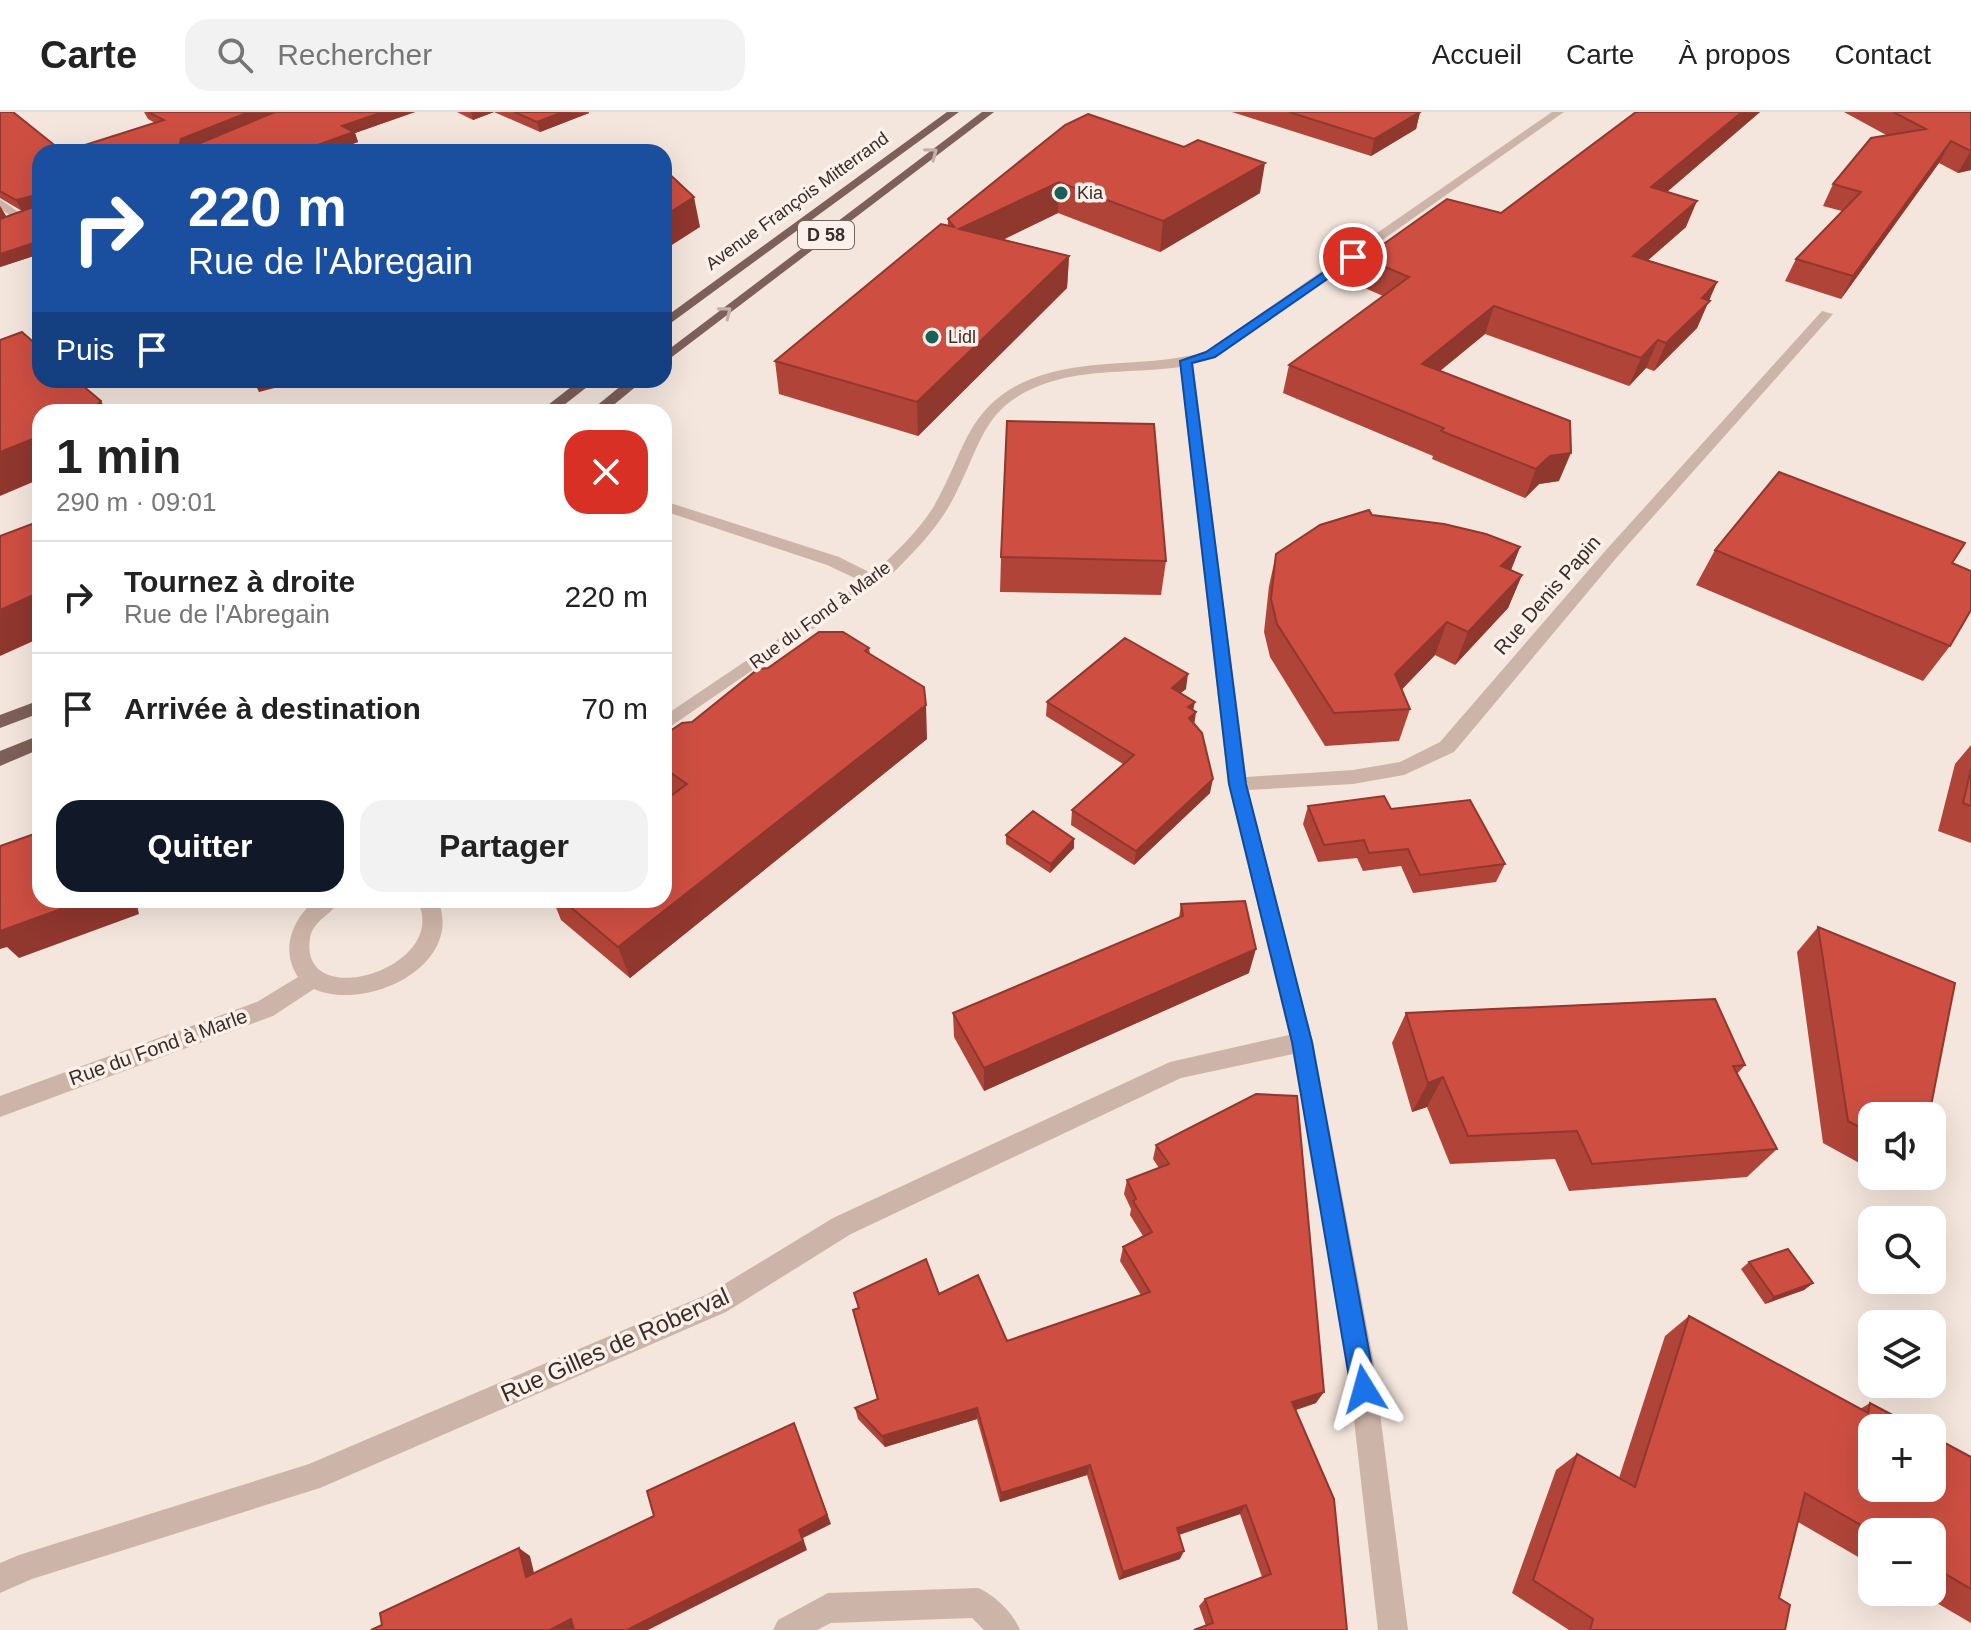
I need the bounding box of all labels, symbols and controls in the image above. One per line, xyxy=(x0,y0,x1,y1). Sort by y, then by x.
search box xyxy=(185,19,745,91)
icon: search xyxy=(213,33,257,77)
text: Carte xyxy=(40,34,137,76)
text: Rechercher xyxy=(277,38,432,71)
text: Accueil xyxy=(1432,39,1522,70)
text: Carte xyxy=(1566,39,1634,70)
text: À propos xyxy=(1678,39,1791,70)
text: Contact xyxy=(1835,39,1931,70)
street label: Avenue François Mitterrand xyxy=(702,128,892,274)
one-way arrow xyxy=(923,149,938,163)
text: 220 m xyxy=(188,175,347,238)
icon: right xyxy=(56,176,160,280)
place label: Kia xyxy=(1077,183,1104,203)
marker: Kia xyxy=(1052,184,1070,202)
road number: D 58 xyxy=(798,221,854,249)
pin xyxy=(1319,223,1387,291)
icon: arrive xyxy=(1331,235,1375,279)
text: Rue de l'Abregain xyxy=(188,241,473,282)
one-way arrow xyxy=(717,307,732,321)
place label: Lidl xyxy=(948,327,976,347)
icon: arrive xyxy=(130,328,174,372)
marker: Lidl xyxy=(923,328,941,346)
text: Puis xyxy=(56,333,114,366)
text: 1 min xyxy=(56,430,181,483)
button: close xyxy=(564,430,648,514)
text: 290 m · 09:01 xyxy=(56,487,216,517)
street label: Rue Denis Papin xyxy=(1489,531,1605,659)
street label: Rue du Fond à Marle xyxy=(746,557,894,673)
text: Tournez à droite xyxy=(124,565,355,598)
icon: right xyxy=(56,575,100,619)
text: 220 m xyxy=(565,580,648,613)
text: Rue de l'Abregain xyxy=(124,599,330,629)
icon: arrive xyxy=(56,687,100,731)
text: Arrivée à destination xyxy=(124,692,421,725)
text: 70 m xyxy=(581,692,648,725)
button: Quitter xyxy=(56,800,344,892)
button: Partager xyxy=(360,800,648,892)
street label: Rue du Fond à Marle xyxy=(66,1005,250,1089)
map controls xyxy=(1858,1102,1946,1606)
button: sound xyxy=(1858,1102,1946,1190)
button: search xyxy=(1858,1206,1946,1294)
street label: Rue Gilles de Roberval xyxy=(497,1282,733,1407)
button: layers xyxy=(1858,1310,1946,1398)
position arrow xyxy=(1322,1347,1406,1431)
button: + xyxy=(1858,1414,1946,1502)
button: − xyxy=(1858,1518,1946,1606)

